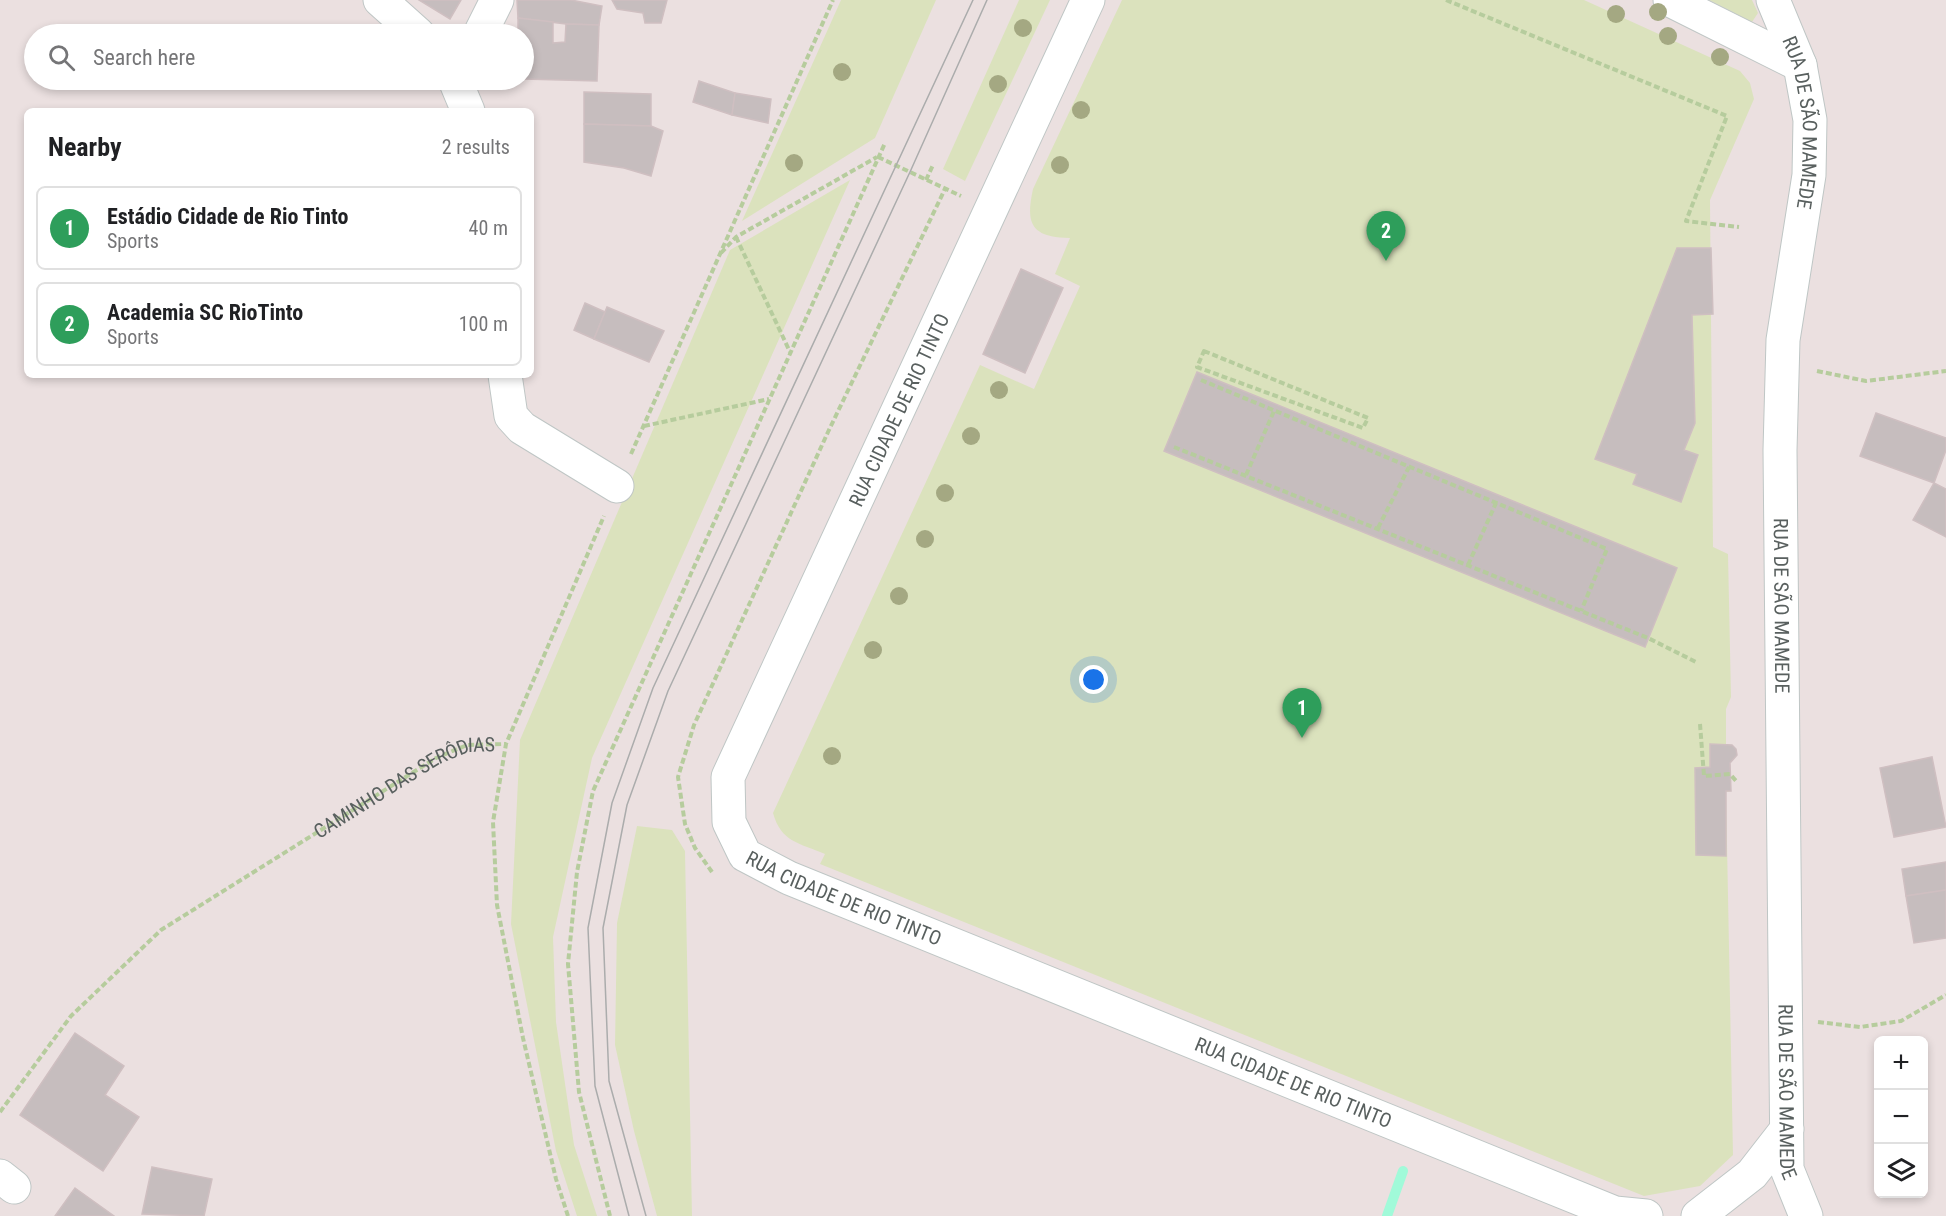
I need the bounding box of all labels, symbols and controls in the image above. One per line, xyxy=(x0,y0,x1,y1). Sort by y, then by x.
search box xyxy=(24,24,534,90)
street label: RUA DE SÃO MAMEDE xyxy=(1777,33,1822,211)
icon: search xyxy=(45,41,78,74)
text: Search here xyxy=(93,45,195,70)
text: Nearby xyxy=(48,132,122,162)
text: 2 results xyxy=(442,135,510,159)
text: Estádio Cidade de Rio Tinto xyxy=(107,204,348,229)
pin: 2 xyxy=(1366,212,1406,261)
text: 1 xyxy=(64,216,75,240)
text: 40 m xyxy=(469,216,508,240)
text: Sports xyxy=(107,229,159,253)
text: Academia SC RioTinto xyxy=(107,300,303,325)
street label: RUA CIDADE DE RIO TINTO xyxy=(844,310,954,510)
text: 2 xyxy=(64,312,75,336)
text: 100 m xyxy=(459,312,508,336)
text: Sports xyxy=(107,325,159,349)
street label: RUA DE SÃO MAMEDE xyxy=(1769,518,1794,694)
your location xyxy=(1079,665,1108,694)
pin: 1 xyxy=(1282,688,1322,738)
street label: CAMINHO DAS SERÔDIAS xyxy=(309,732,495,844)
street label: RUA CIDADE DE RIO TINTO xyxy=(742,846,945,951)
street label: RUA DE SÃO MAMEDE xyxy=(1773,1004,1802,1183)
street label: RUA CIDADE DE RIO TINTO xyxy=(1191,1032,1395,1133)
map controls xyxy=(1874,1036,1928,1198)
button: + xyxy=(1874,1036,1928,1090)
button: − xyxy=(1874,1090,1928,1144)
button: layers xyxy=(1874,1144,1928,1198)

